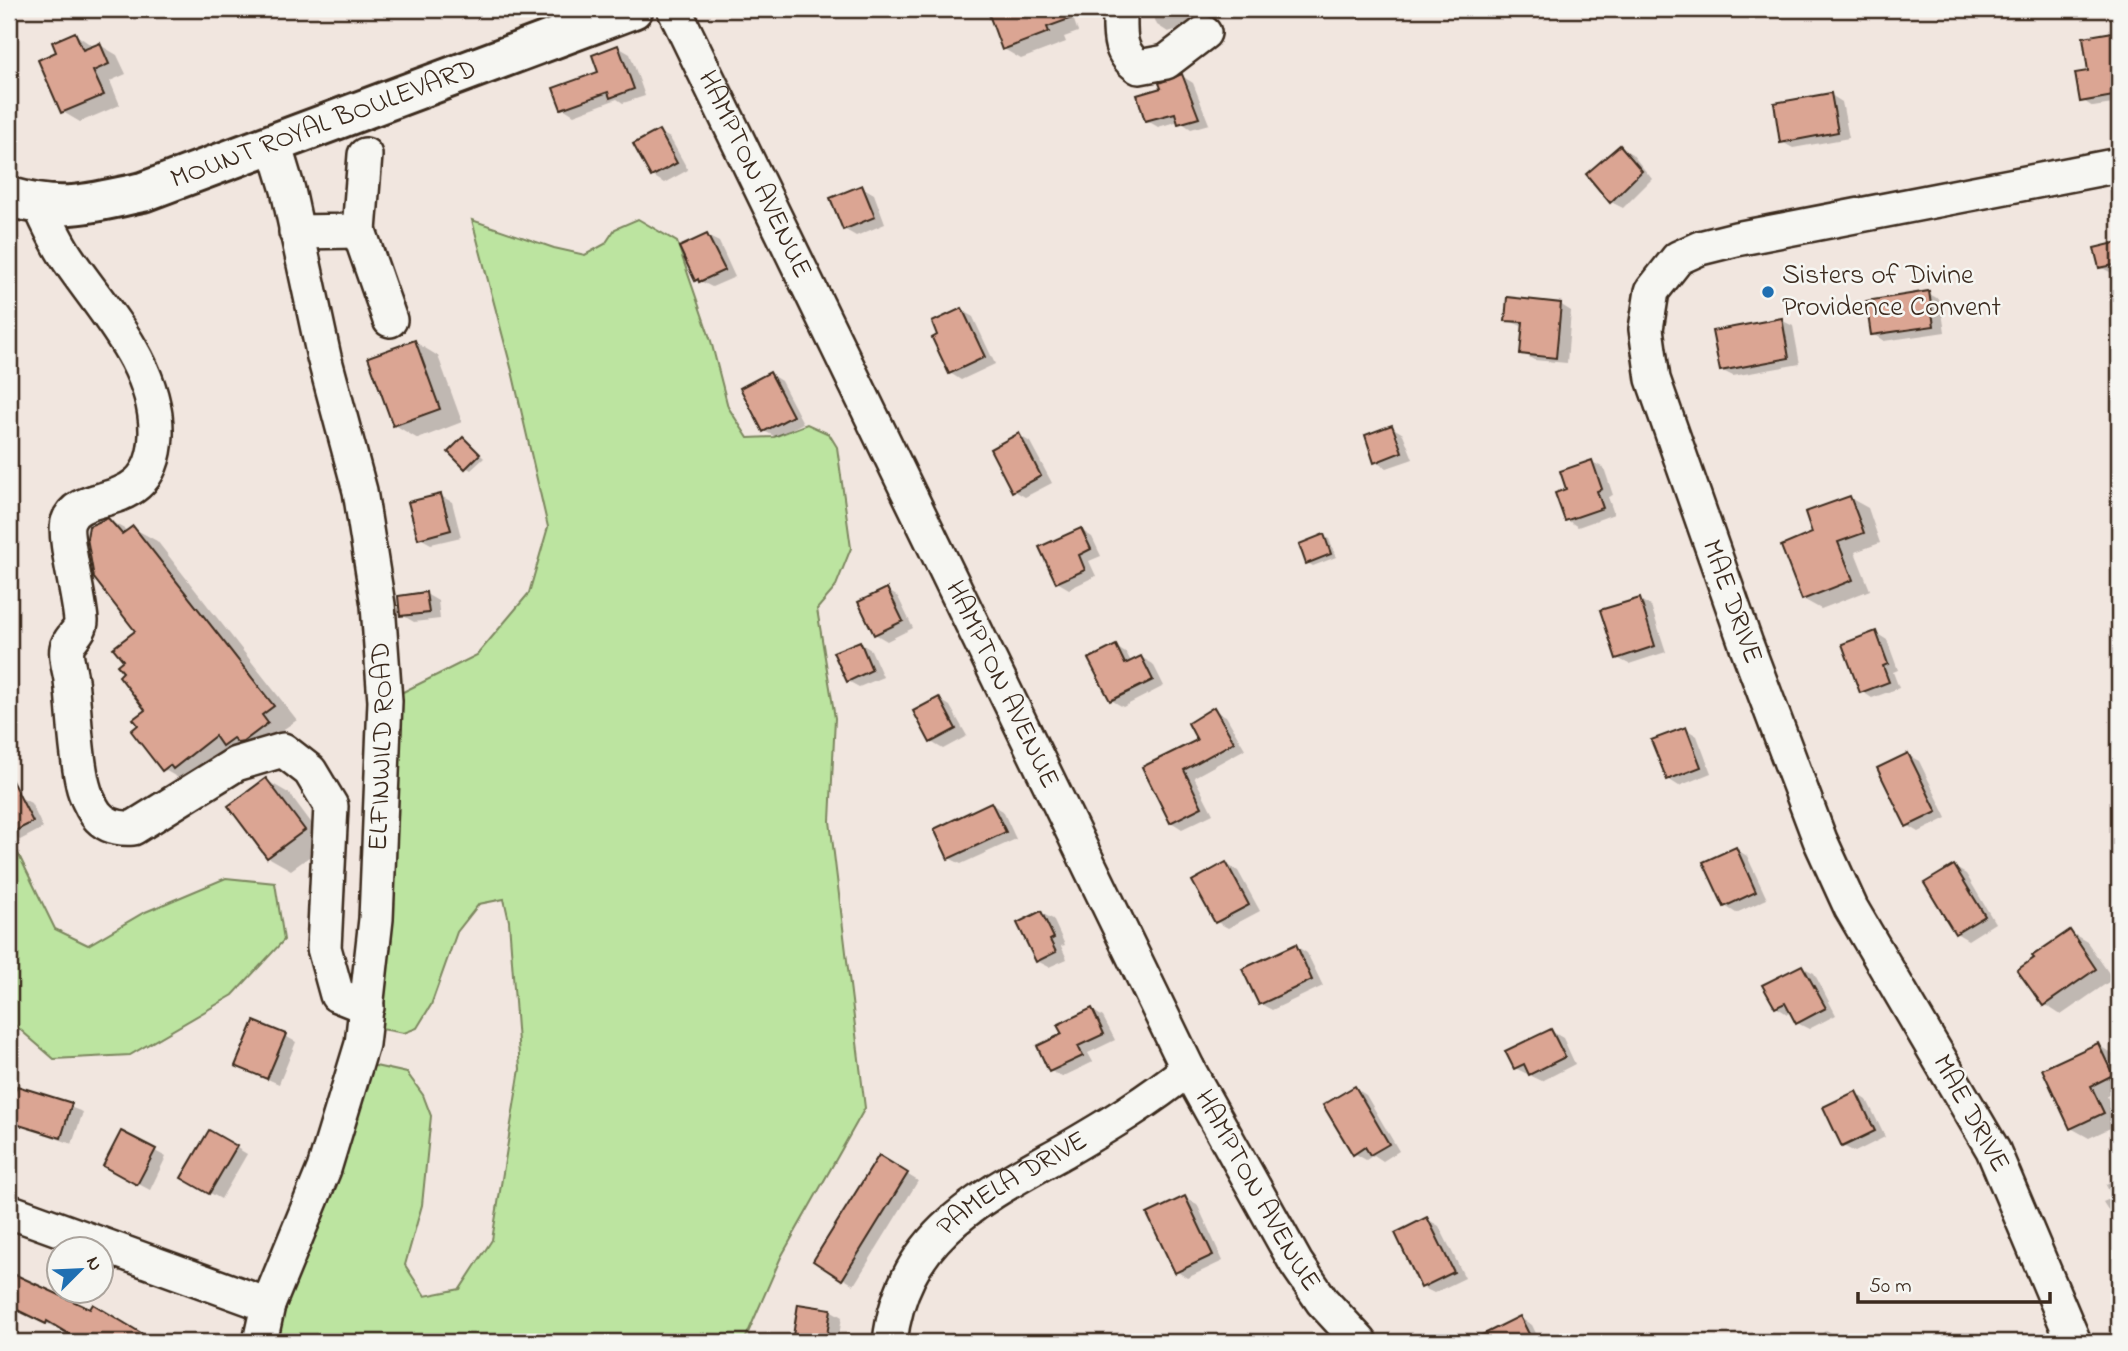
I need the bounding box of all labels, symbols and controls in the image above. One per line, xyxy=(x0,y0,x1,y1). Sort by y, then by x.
street label: MOUNT ROYAL BOULEVARD xyxy=(165,49,482,200)
street label: HAMPTON AVENUE xyxy=(686,64,822,285)
place label: Sisters of Divine Providence Convent xyxy=(1782,256,2001,329)
marker: Sisters of Divine Providence Convent xyxy=(1760,284,1776,300)
street label: MAE DRIVE xyxy=(1690,534,1772,670)
street label: HAMPTON AVENUE xyxy=(934,574,1070,796)
street label: ELFINWILD ROAD xyxy=(358,641,406,852)
street label: MAE DRIVE xyxy=(1921,1048,2019,1180)
street label: HAMPTON AVENUE xyxy=(1183,1082,1330,1300)
street label: PAMELA DRIVE xyxy=(928,1121,1096,1247)
north arrow xyxy=(46,1236,116,1306)
text: N xyxy=(78,1253,108,1276)
scale bar xyxy=(1858,1260,2051,1304)
text: 50 m xyxy=(1869,1272,1912,1302)

